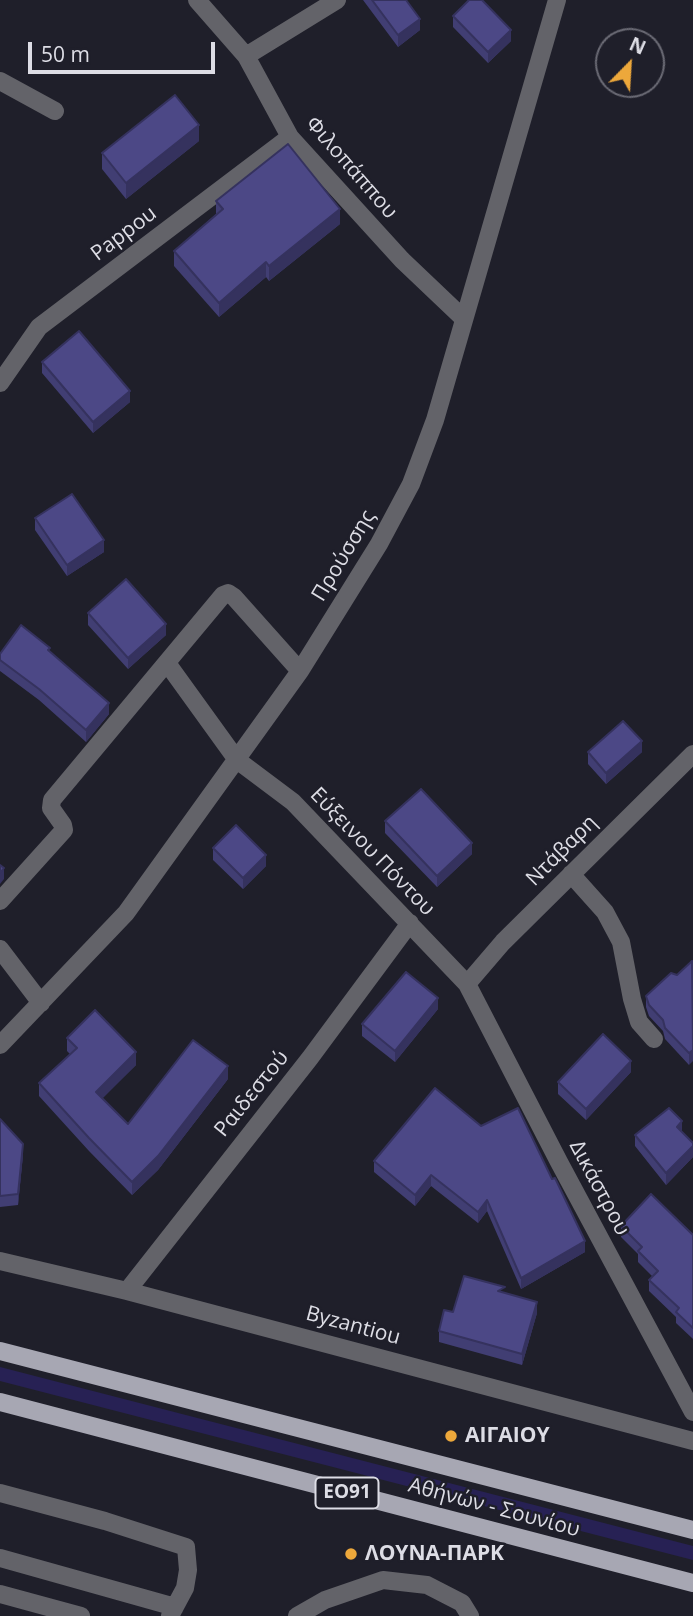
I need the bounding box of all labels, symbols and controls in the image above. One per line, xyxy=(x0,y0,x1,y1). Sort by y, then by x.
scale bar xyxy=(32,28,219,72)
north arrow xyxy=(595,28,665,98)
text: N xyxy=(625,31,650,61)
text: 50 m xyxy=(41,40,90,68)
street label: Φιλοπάππου xyxy=(300,112,402,224)
street label: Pappou xyxy=(86,201,162,267)
street label: Προύσσης xyxy=(307,506,381,606)
street label: Εύξεινου Πόντου xyxy=(304,783,440,921)
street label: Ντάβαρη xyxy=(521,810,603,892)
street label: Ραιδεστού xyxy=(210,1046,294,1142)
street label: Δικάστρου xyxy=(563,1136,635,1240)
street label: Byzantiou xyxy=(303,1301,403,1351)
place label: ΑΙΓΑΙΟΥ xyxy=(465,1423,549,1449)
marker: ΑΙΓΑΙΟΥ xyxy=(443,1428,459,1444)
street label: Αθήνών - Σουνίου xyxy=(406,1473,582,1543)
road number: ΕΟ91 xyxy=(316,1478,378,1508)
place label: ΛΟΥΝΑ-ΠΑΡΚ xyxy=(365,1541,504,1567)
marker: ΛΟΥΝΑ-ΠΑΡΚ xyxy=(343,1546,359,1562)

